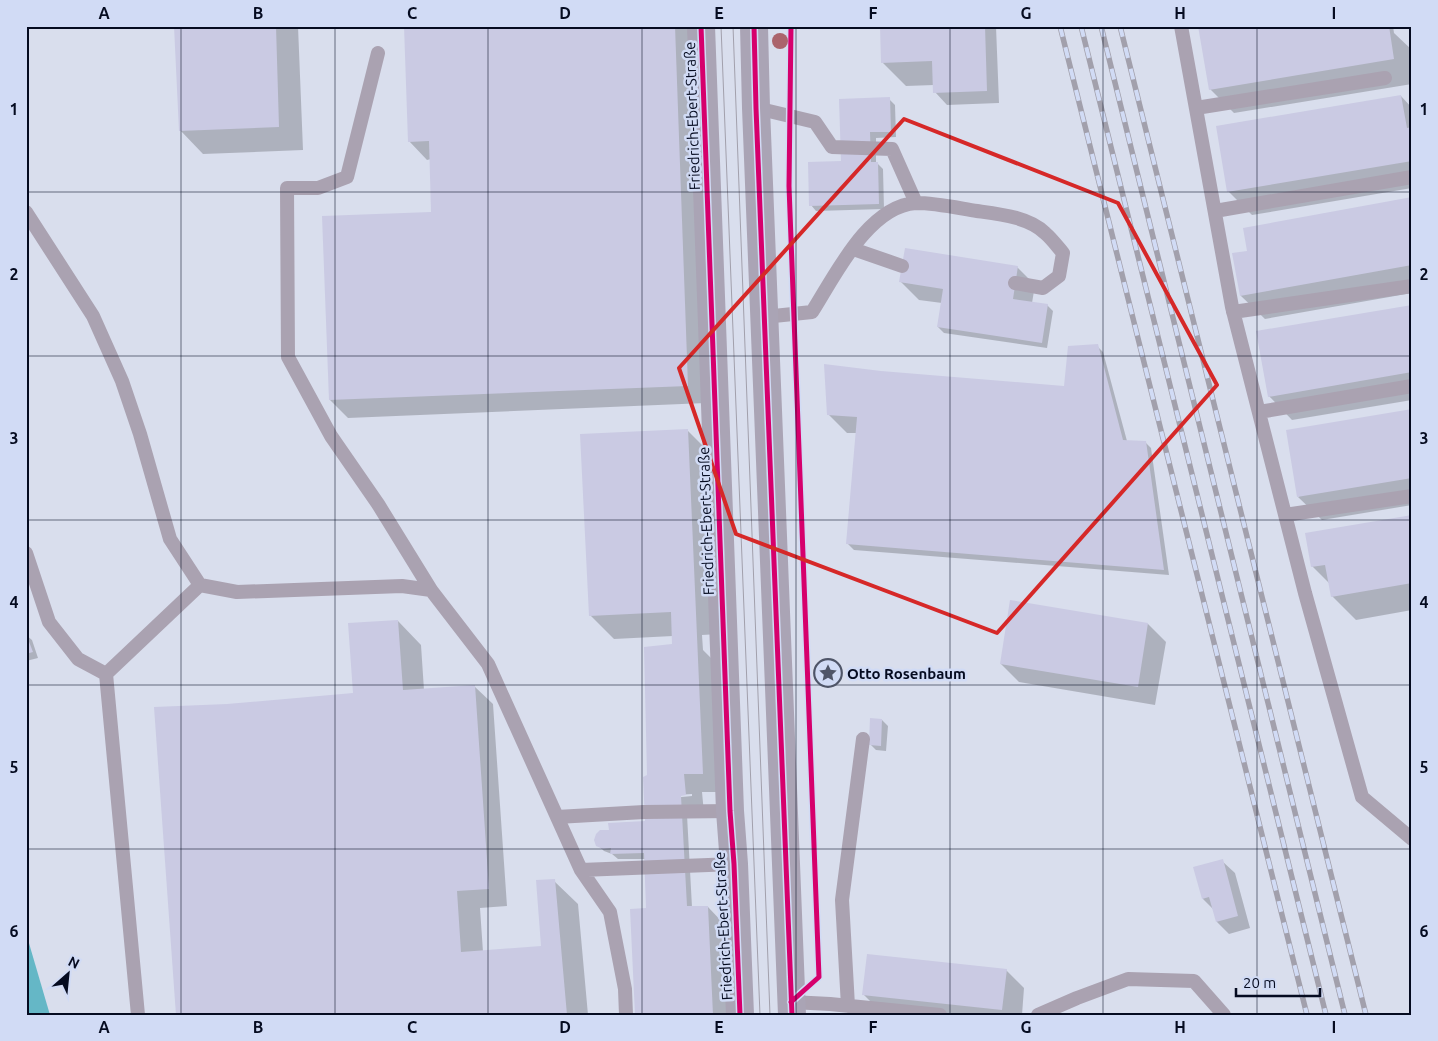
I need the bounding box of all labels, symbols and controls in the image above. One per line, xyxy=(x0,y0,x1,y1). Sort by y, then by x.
text: A xyxy=(98,4,110,22)
text: B xyxy=(253,4,263,22)
text: C xyxy=(407,4,417,22)
text: D xyxy=(559,4,571,22)
text: E xyxy=(714,4,724,22)
text: F xyxy=(869,4,878,22)
text: G xyxy=(1020,4,1032,22)
text: H xyxy=(1174,4,1186,22)
text: I xyxy=(1332,4,1336,22)
street label: Friedrich-Ebert-Straße xyxy=(681,41,703,191)
text: 1 xyxy=(9,100,19,118)
text: 1 xyxy=(1419,100,1429,118)
text: 2 xyxy=(9,265,19,283)
text: 2 xyxy=(1419,265,1429,283)
text: 3 xyxy=(9,429,19,447)
text: 3 xyxy=(1419,429,1429,447)
street label: Friedrich-Ebert-Straße xyxy=(695,446,717,596)
text: 4 xyxy=(9,593,19,611)
text: 4 xyxy=(1419,593,1429,611)
place icon: Otto Rosenbaum xyxy=(813,658,843,688)
place label: Otto Rosenbaum xyxy=(847,665,966,682)
text: 5 xyxy=(9,758,19,776)
text: 5 xyxy=(1419,758,1429,776)
street label: Friedrich-Ebert-Straße xyxy=(711,851,735,1001)
text: 6 xyxy=(9,922,19,940)
text: 6 xyxy=(1419,922,1429,940)
north arrow xyxy=(42,948,92,998)
text: N xyxy=(66,953,82,972)
scale bar xyxy=(1236,966,1319,998)
text: 20 m xyxy=(1243,974,1276,991)
text: A xyxy=(98,1018,110,1036)
text: B xyxy=(253,1018,263,1036)
text: C xyxy=(407,1018,417,1036)
text: D xyxy=(559,1018,571,1036)
text: E xyxy=(714,1018,724,1036)
text: F xyxy=(869,1018,878,1036)
text: G xyxy=(1020,1018,1032,1036)
text: H xyxy=(1174,1018,1186,1036)
text: I xyxy=(1332,1018,1336,1036)

